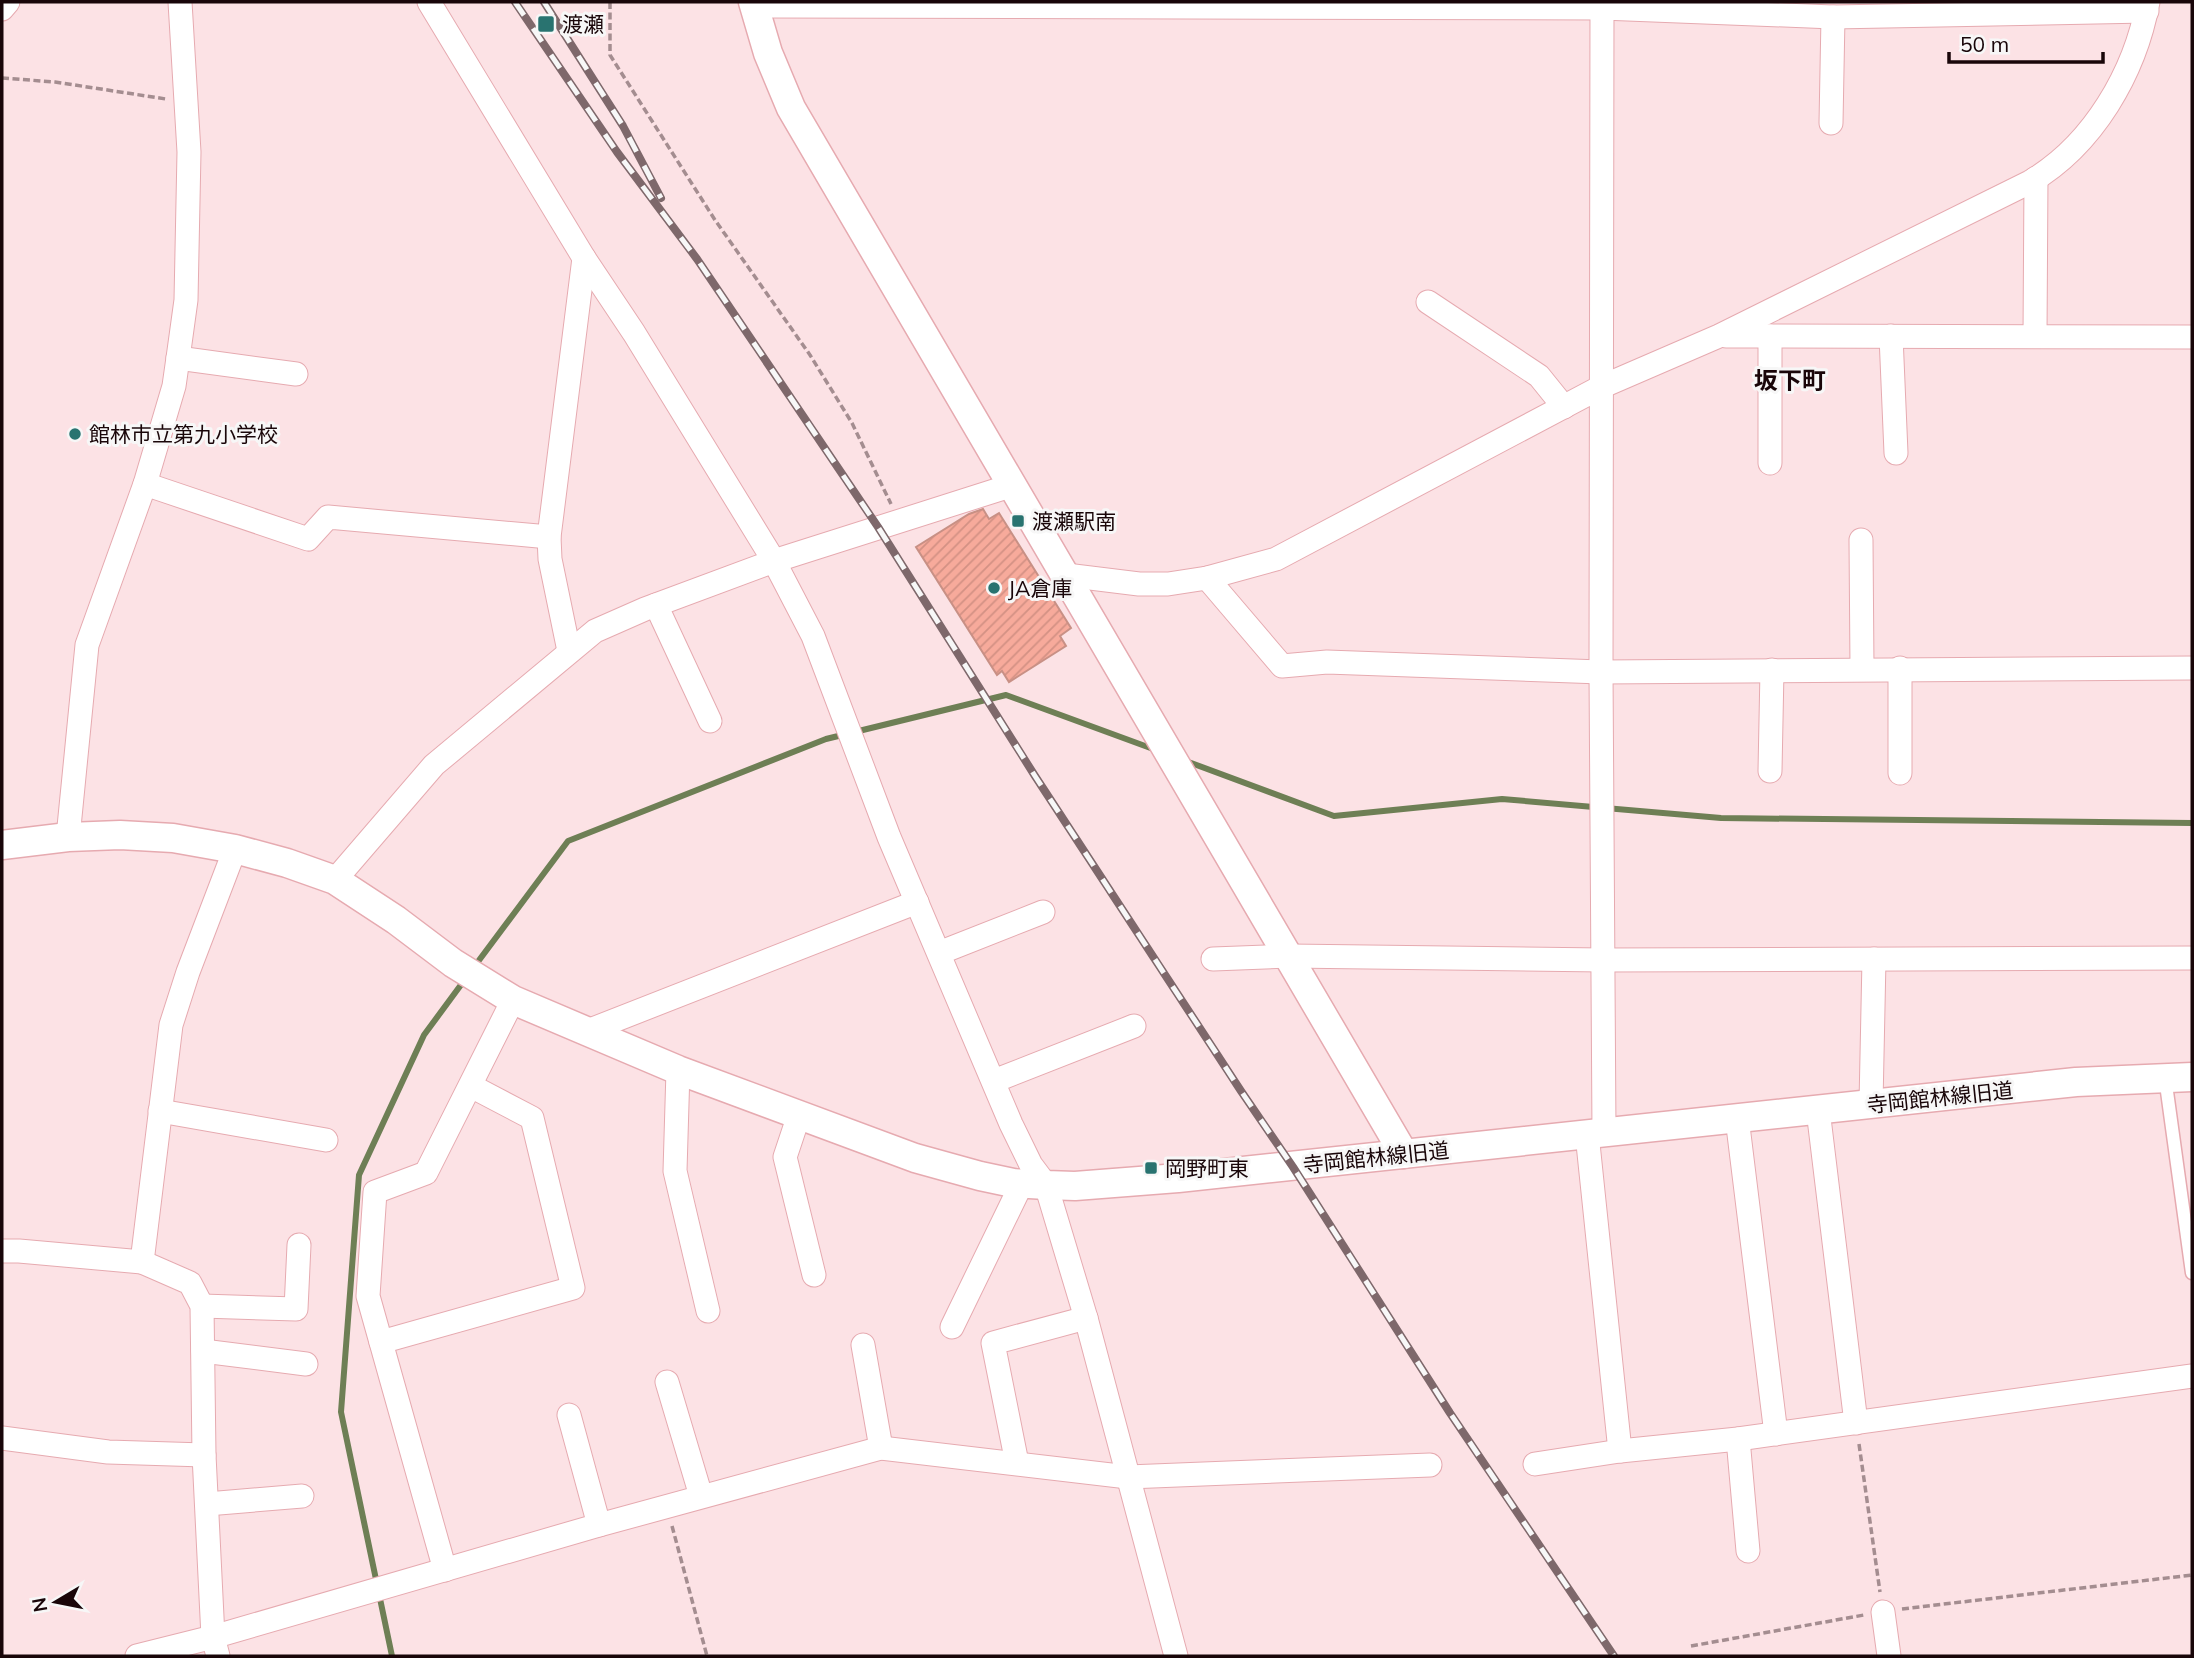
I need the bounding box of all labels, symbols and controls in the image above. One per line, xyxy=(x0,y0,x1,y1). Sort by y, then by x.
place label: 渡瀬 xyxy=(562,11,604,37)
marker: 渡瀬 xyxy=(536,14,556,34)
scale bar xyxy=(1949,21,2103,65)
text: 50 m xyxy=(1960,31,2009,57)
district label: 坂下町 xyxy=(1754,365,1826,395)
place label: 館林市立第九小学校 xyxy=(89,421,278,447)
marker: 館林市立第九小学校 xyxy=(67,426,83,442)
place label: 渡瀬駅南 xyxy=(1032,508,1116,534)
marker: 渡瀬駅南 xyxy=(1010,513,1026,529)
place label: JA倉庫 xyxy=(1008,575,1072,601)
marker: JA倉庫 xyxy=(986,580,1002,596)
street label: 寺岡館林線旧道 xyxy=(1866,1076,2014,1118)
street label: 寺岡館林線旧道 xyxy=(1302,1136,1450,1178)
place label: 岡野町東 xyxy=(1165,1155,1249,1181)
marker: 岡野町東 xyxy=(1143,1160,1159,1176)
north arrow xyxy=(21,1567,91,1637)
text: N xyxy=(26,1596,52,1614)

